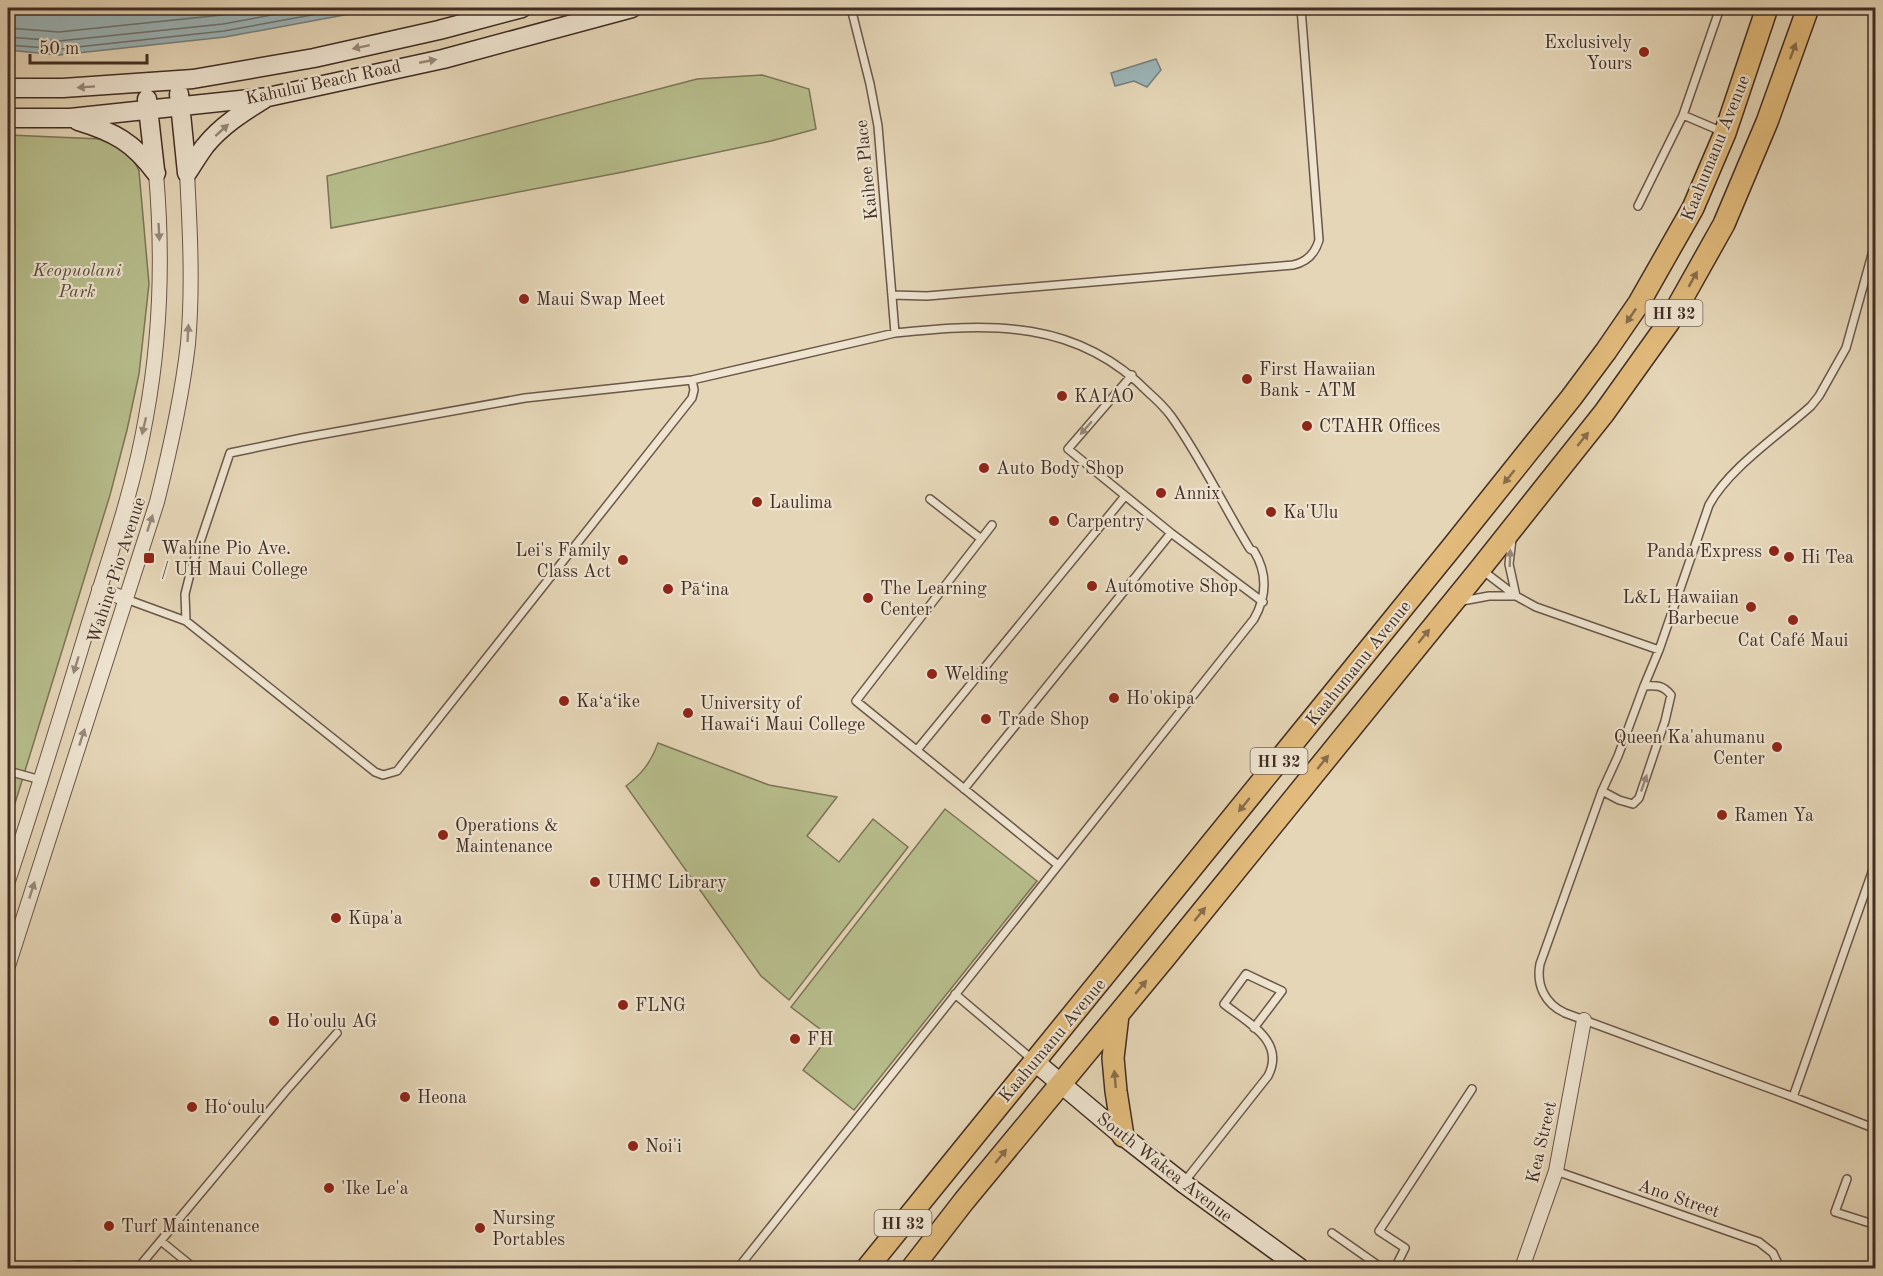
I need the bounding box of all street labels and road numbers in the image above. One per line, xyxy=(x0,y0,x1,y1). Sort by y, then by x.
street label: Kahului Beach Road xyxy=(244,58,403,108)
street label: Kaahumanu Avenue xyxy=(1678,73,1753,224)
street label: Kaihee Place xyxy=(853,119,881,221)
road number: HI 32 xyxy=(1646,300,1702,326)
street label: Wahine Pio Avenue xyxy=(85,495,149,646)
street label: Kaahumanu Avenue xyxy=(1303,598,1415,730)
road number: HI 32 xyxy=(1250,748,1308,774)
street label: Kaahumanu Avenue xyxy=(996,975,1110,1106)
street label: Kea Street xyxy=(1524,1100,1560,1185)
street label: South Wakea Avenue xyxy=(1093,1110,1235,1226)
street label: Ano Street xyxy=(1635,1177,1722,1221)
road number: HI 32 xyxy=(874,1210,932,1236)

